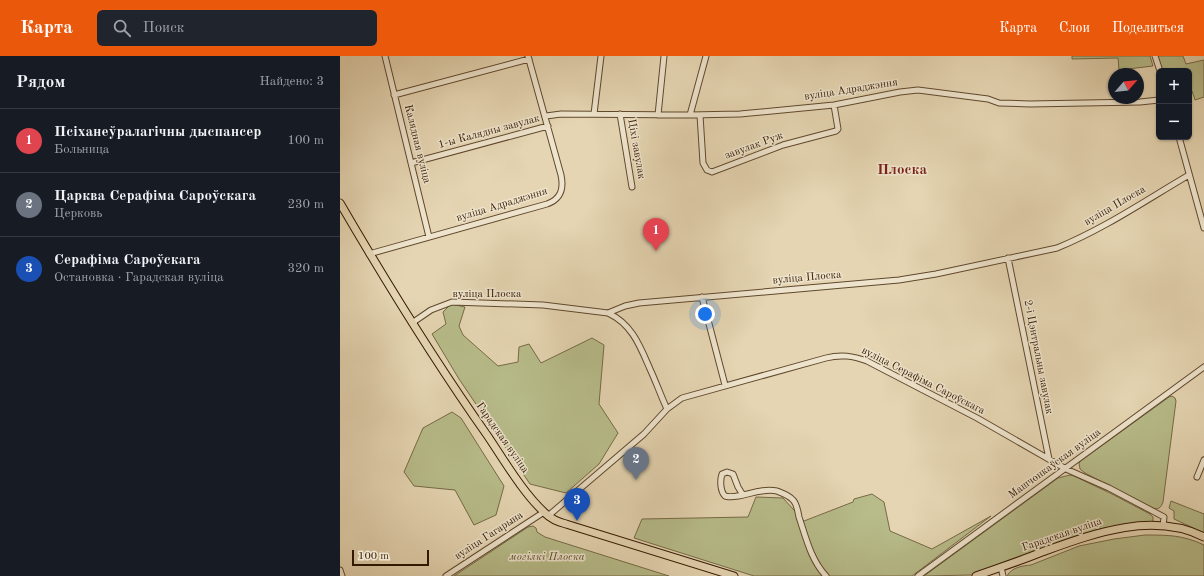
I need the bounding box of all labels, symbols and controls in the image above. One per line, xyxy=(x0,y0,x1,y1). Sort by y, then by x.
search box xyxy=(97,10,377,46)
icon: search xyxy=(111,17,133,39)
text: Карта xyxy=(20,19,73,38)
text: Поиск xyxy=(143,21,184,36)
text: Карта xyxy=(999,21,1037,35)
text: Слои xyxy=(1059,21,1090,35)
text: Поделиться xyxy=(1112,21,1184,35)
north arrow xyxy=(1108,68,1144,104)
map controls xyxy=(1156,68,1192,140)
button: + xyxy=(1156,68,1192,104)
text: Рядом xyxy=(16,74,65,91)
text: Найдено: 3 xyxy=(260,75,324,88)
street label: вуліца Адраджэння xyxy=(803,77,899,103)
street label: Калядная вуліца xyxy=(402,103,432,185)
button: − xyxy=(1156,104,1192,140)
street label: 1-ы Калядны завулак xyxy=(437,113,541,151)
street label: Ціхі завулак xyxy=(625,118,647,180)
text: Псіханеўралагічны дыспансер xyxy=(54,125,261,140)
street label: завулак Руж xyxy=(723,130,785,162)
text: 1 xyxy=(25,134,33,147)
text: 100 m xyxy=(287,134,324,147)
text: Больница xyxy=(54,143,109,156)
district label: Плоска xyxy=(877,163,927,178)
street label: вуліца Плоска xyxy=(1082,184,1148,228)
street label: вуліца Адраджэння xyxy=(455,186,549,224)
text: Царква Серафіма Сароўскага xyxy=(54,189,256,204)
text: 2 xyxy=(25,198,33,211)
text: 230 m xyxy=(287,198,324,211)
text: Церковь xyxy=(54,207,102,220)
pin: 1 xyxy=(643,218,669,251)
text: Серафіма Сароўскага xyxy=(54,253,201,268)
text: 3 xyxy=(25,262,33,275)
text: 320 m xyxy=(287,262,324,275)
street label: вуліца Плоска xyxy=(772,269,842,286)
text: Остановка · Гарадская вуліца xyxy=(54,271,224,284)
street label: вуліца Плоска xyxy=(453,289,522,300)
street label: 2-і Цэнтральны завулак xyxy=(1022,299,1055,416)
your location xyxy=(695,304,715,324)
street label: вуліца Серафіма Сароўскага xyxy=(860,345,987,417)
street label: Гарадская вуліца xyxy=(474,401,531,476)
street label: Машчонкаўская вуліца xyxy=(1007,427,1104,501)
pin: 2 xyxy=(623,447,649,480)
pin: 3 xyxy=(564,488,590,521)
street label: вуліца Гагарына xyxy=(453,510,526,562)
street label: Гарадская вуліца xyxy=(1021,516,1104,554)
scale bar xyxy=(352,548,429,567)
text: 100 m xyxy=(358,551,389,562)
park label: могілкі Плоска xyxy=(509,552,585,563)

